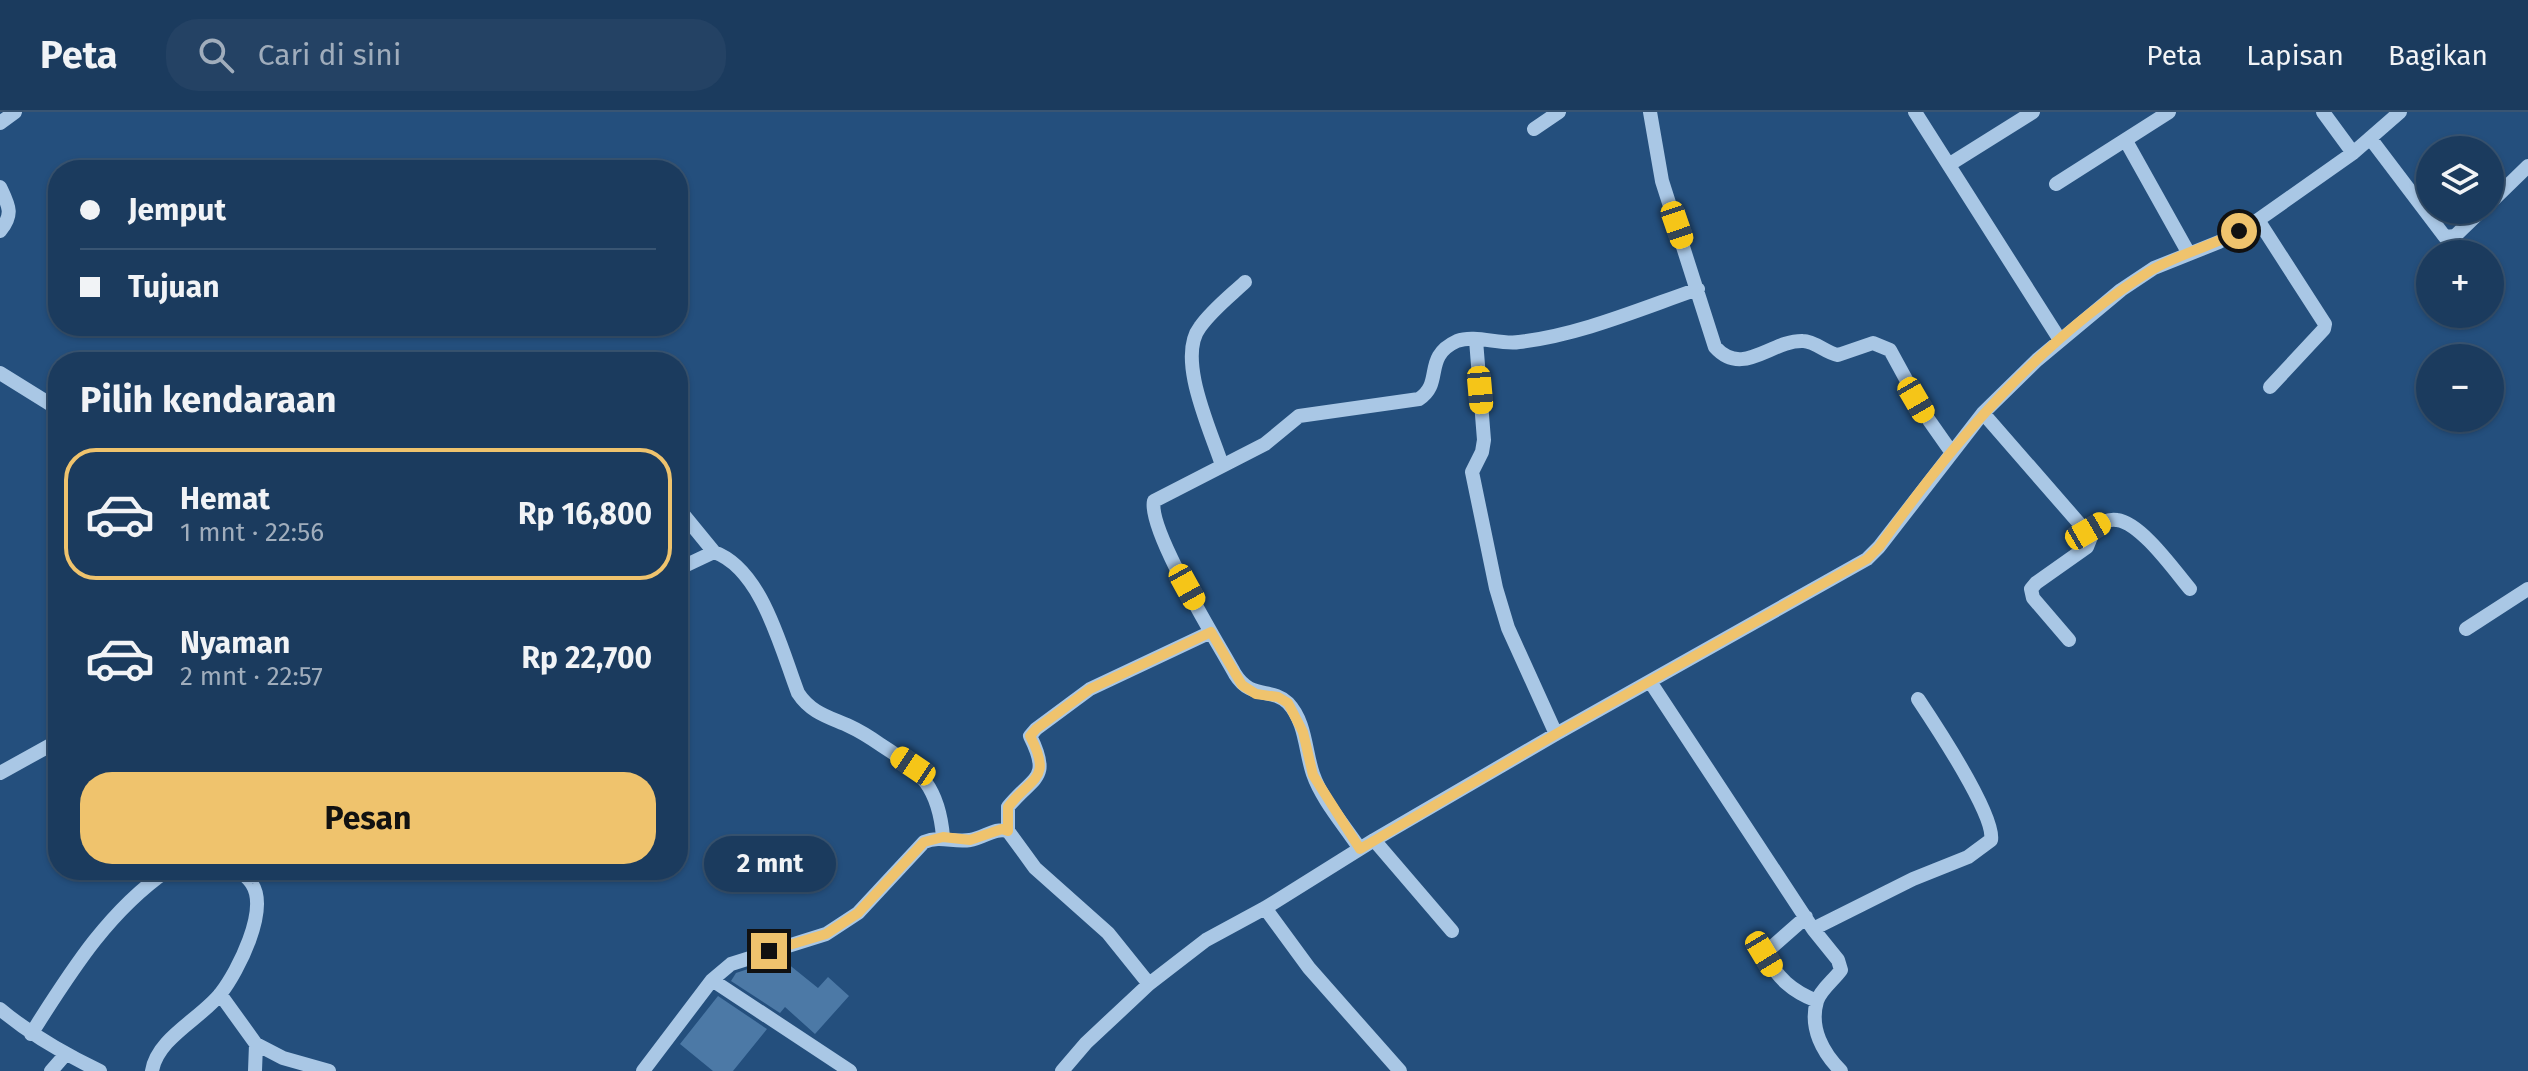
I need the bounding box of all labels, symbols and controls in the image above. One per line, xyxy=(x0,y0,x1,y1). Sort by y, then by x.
search box xyxy=(166,19,726,91)
text: Peta xyxy=(40,32,118,78)
icon: search xyxy=(194,33,238,77)
text: Cari di sini xyxy=(258,37,401,73)
text: Peta xyxy=(2146,39,2202,72)
text: Lapisan xyxy=(2246,39,2344,72)
text: Bagikan xyxy=(2388,39,2488,72)
map controls xyxy=(2416,136,2504,432)
button: layers xyxy=(2416,136,2504,224)
text: Jemput xyxy=(128,192,226,228)
car xyxy=(1658,198,1696,252)
route start xyxy=(2221,213,2257,249)
button: + xyxy=(2416,240,2504,328)
text: Tujuan xyxy=(128,269,220,305)
button: − xyxy=(2416,344,2504,432)
car xyxy=(1466,365,1494,415)
car xyxy=(1894,373,1938,427)
text: Pilih kendaraan xyxy=(80,378,337,422)
icon: car xyxy=(84,478,156,550)
text: Hemat xyxy=(180,481,270,517)
text: Rp 16,800 xyxy=(518,496,652,532)
car xyxy=(2061,509,2115,553)
text: 1 mnt · 22:56 xyxy=(180,517,324,548)
car xyxy=(1165,560,1209,614)
icon: car xyxy=(84,622,156,694)
text: Nyaman xyxy=(180,625,290,661)
text: Rp 22,700 xyxy=(521,640,652,676)
text: 2 mnt · 22:57 xyxy=(180,661,323,692)
car xyxy=(886,743,940,789)
button: Pesan xyxy=(80,772,656,864)
callout: 2 mnt xyxy=(703,835,835,891)
text: 2 mnt xyxy=(737,848,803,879)
car xyxy=(1741,927,1787,981)
route end xyxy=(751,933,787,969)

